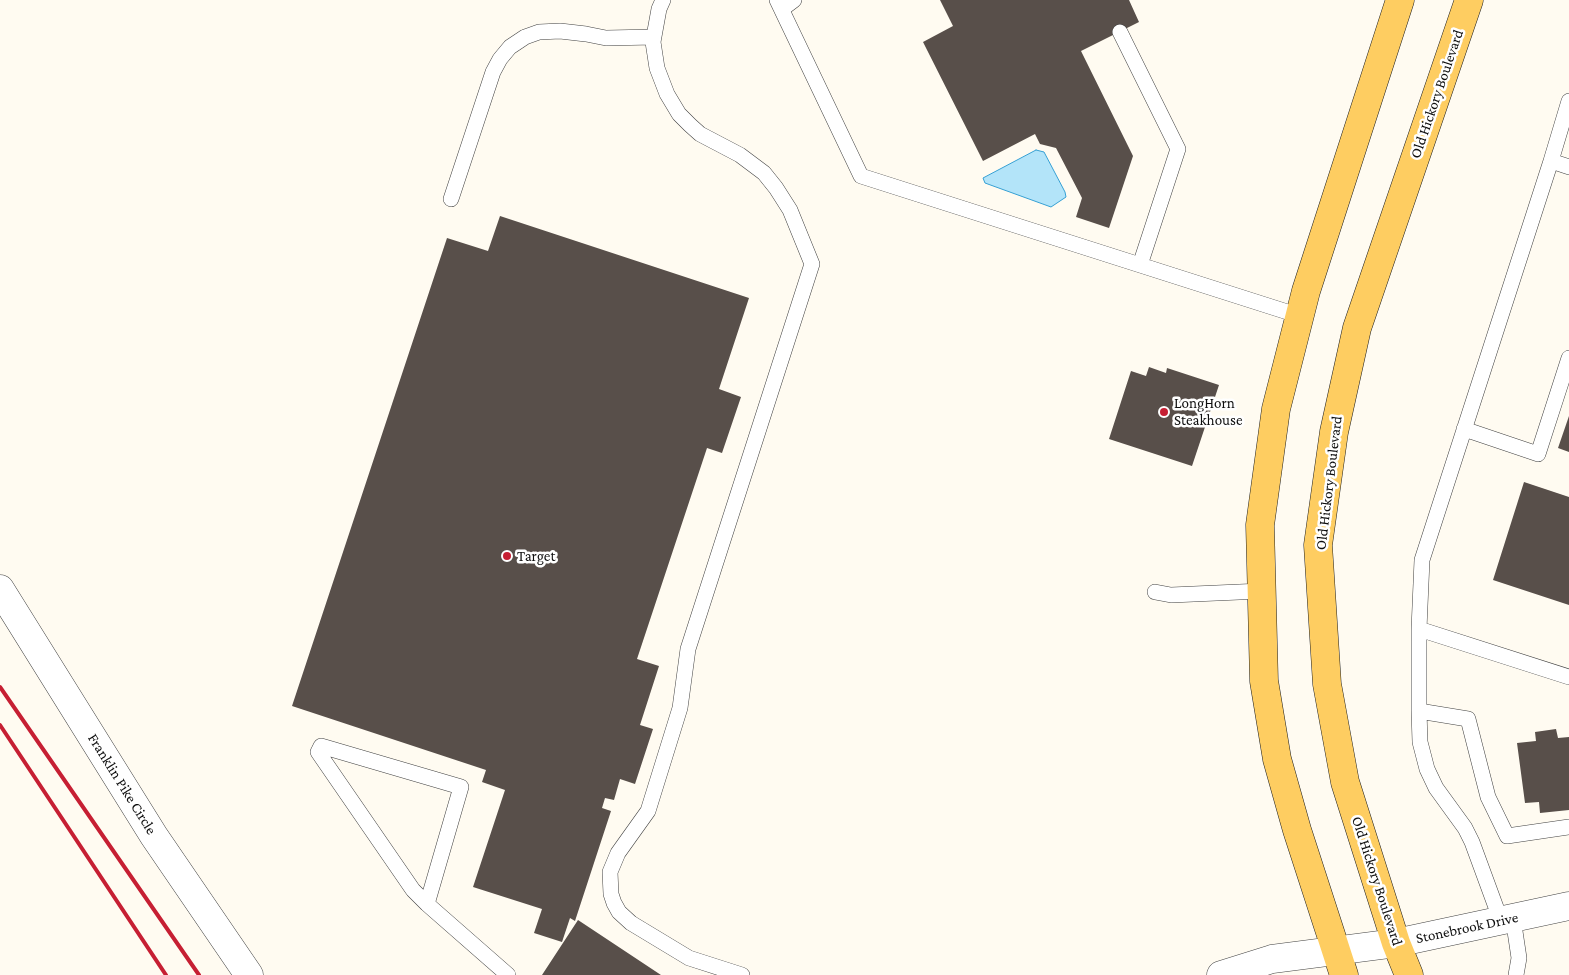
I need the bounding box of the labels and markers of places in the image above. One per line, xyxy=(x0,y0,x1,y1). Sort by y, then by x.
place label: LongHorn Steakhouse xyxy=(1174,394,1243,429)
marker: LongHorn Steakhouse xyxy=(1158,406,1170,418)
place label: Target xyxy=(517,547,555,565)
marker: Target xyxy=(501,550,513,562)

